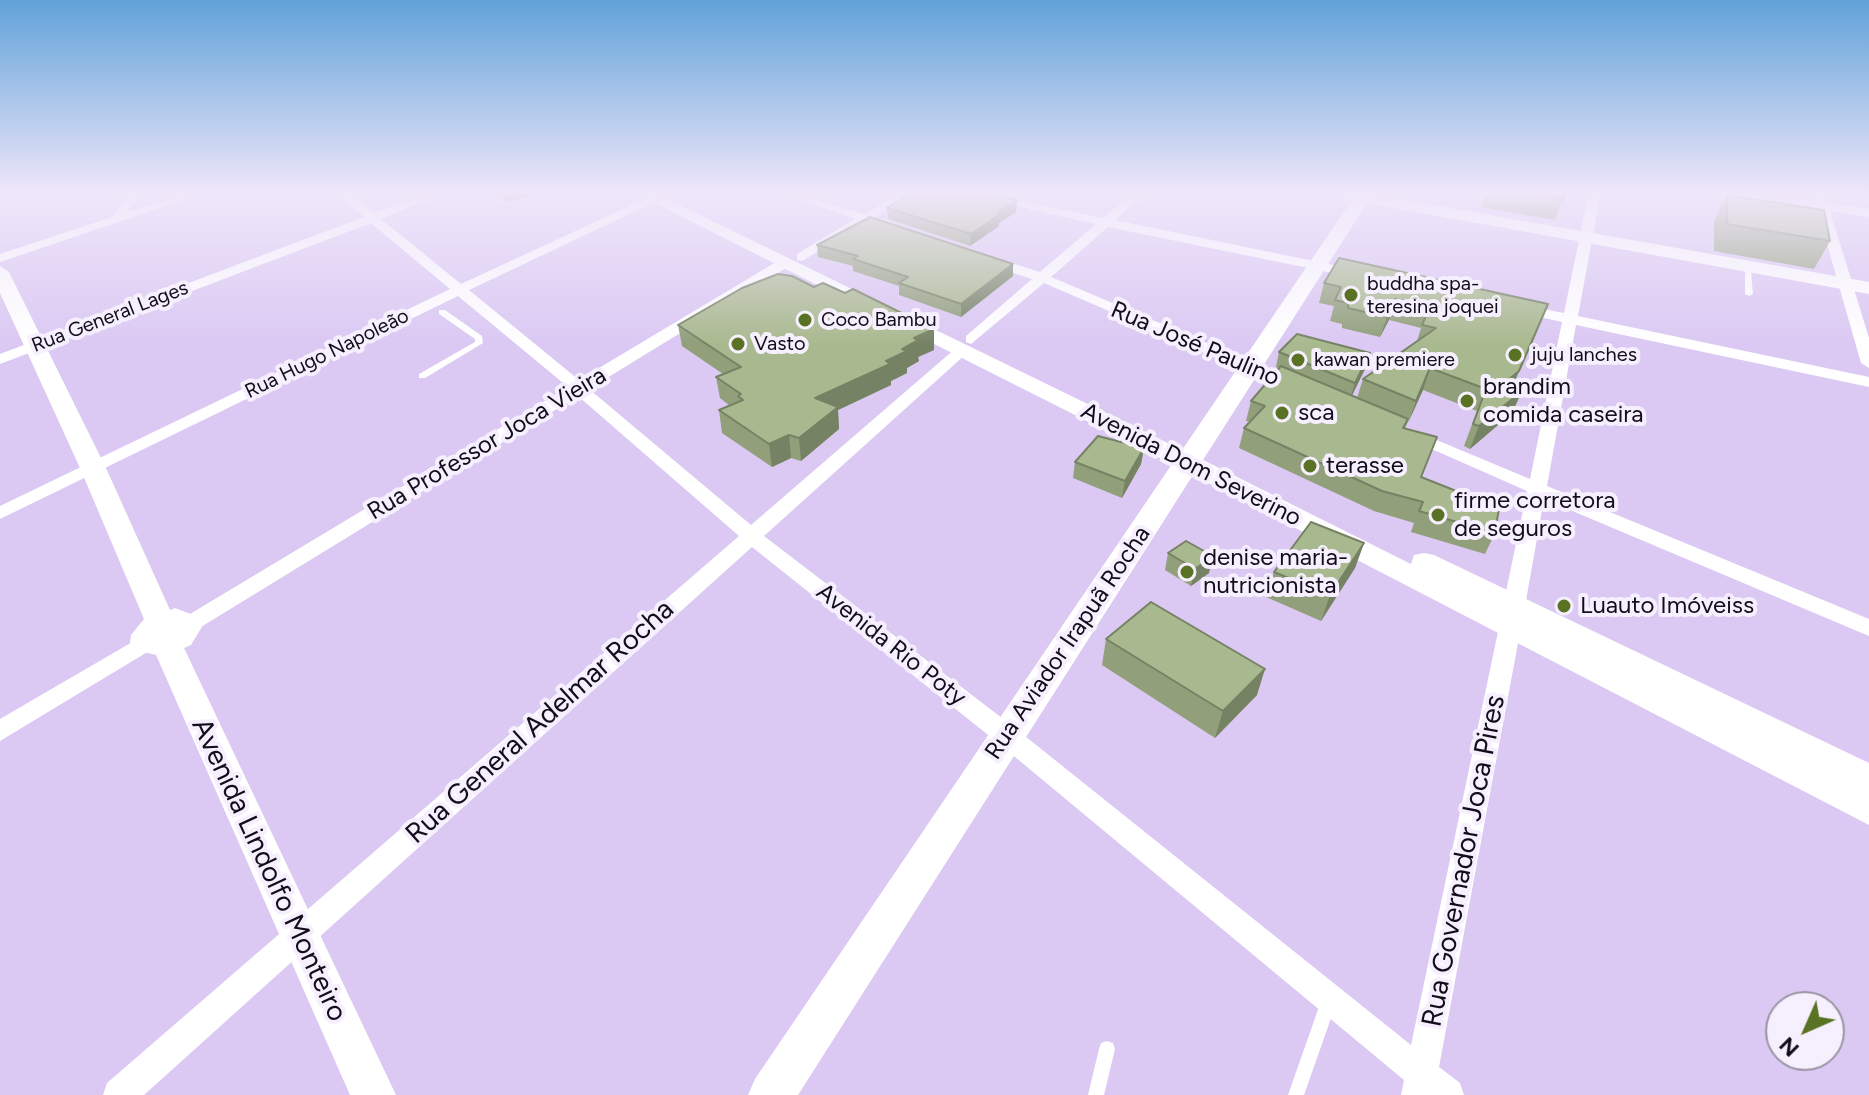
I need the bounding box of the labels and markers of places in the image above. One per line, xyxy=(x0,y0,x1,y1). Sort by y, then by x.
place label: buddha spa- teresina joquei xyxy=(1367,272,1499,319)
marker: buddha spa- teresina joquei xyxy=(1342,286,1360,304)
place label: Coco Bambu xyxy=(821,308,937,332)
marker: Coco Bambu xyxy=(796,311,814,329)
place label: Vasto xyxy=(754,332,806,356)
marker: Vasto xyxy=(729,335,747,353)
place label: juju lanches xyxy=(1531,343,1637,367)
marker: juju lanches xyxy=(1506,346,1524,364)
place label: kawan premiere xyxy=(1314,348,1455,372)
marker: kawan premiere xyxy=(1289,351,1307,369)
place label: brandim comida caseira xyxy=(1483,373,1644,429)
marker: brandim comida caseira xyxy=(1458,392,1476,410)
place label: sca xyxy=(1298,399,1334,427)
marker: sca xyxy=(1273,404,1291,422)
place label: terasse xyxy=(1326,452,1404,480)
marker: terasse xyxy=(1301,457,1319,475)
place label: firme corretora de seguros xyxy=(1454,487,1616,543)
marker: firme corretora de seguros xyxy=(1429,506,1447,524)
place label: denise maria- nutricionista xyxy=(1203,544,1348,600)
marker: denise maria- nutricionista xyxy=(1178,563,1196,581)
place label: Luauto Imóveiss xyxy=(1580,592,1754,620)
marker: Luauto Imóveiss xyxy=(1555,597,1573,615)

